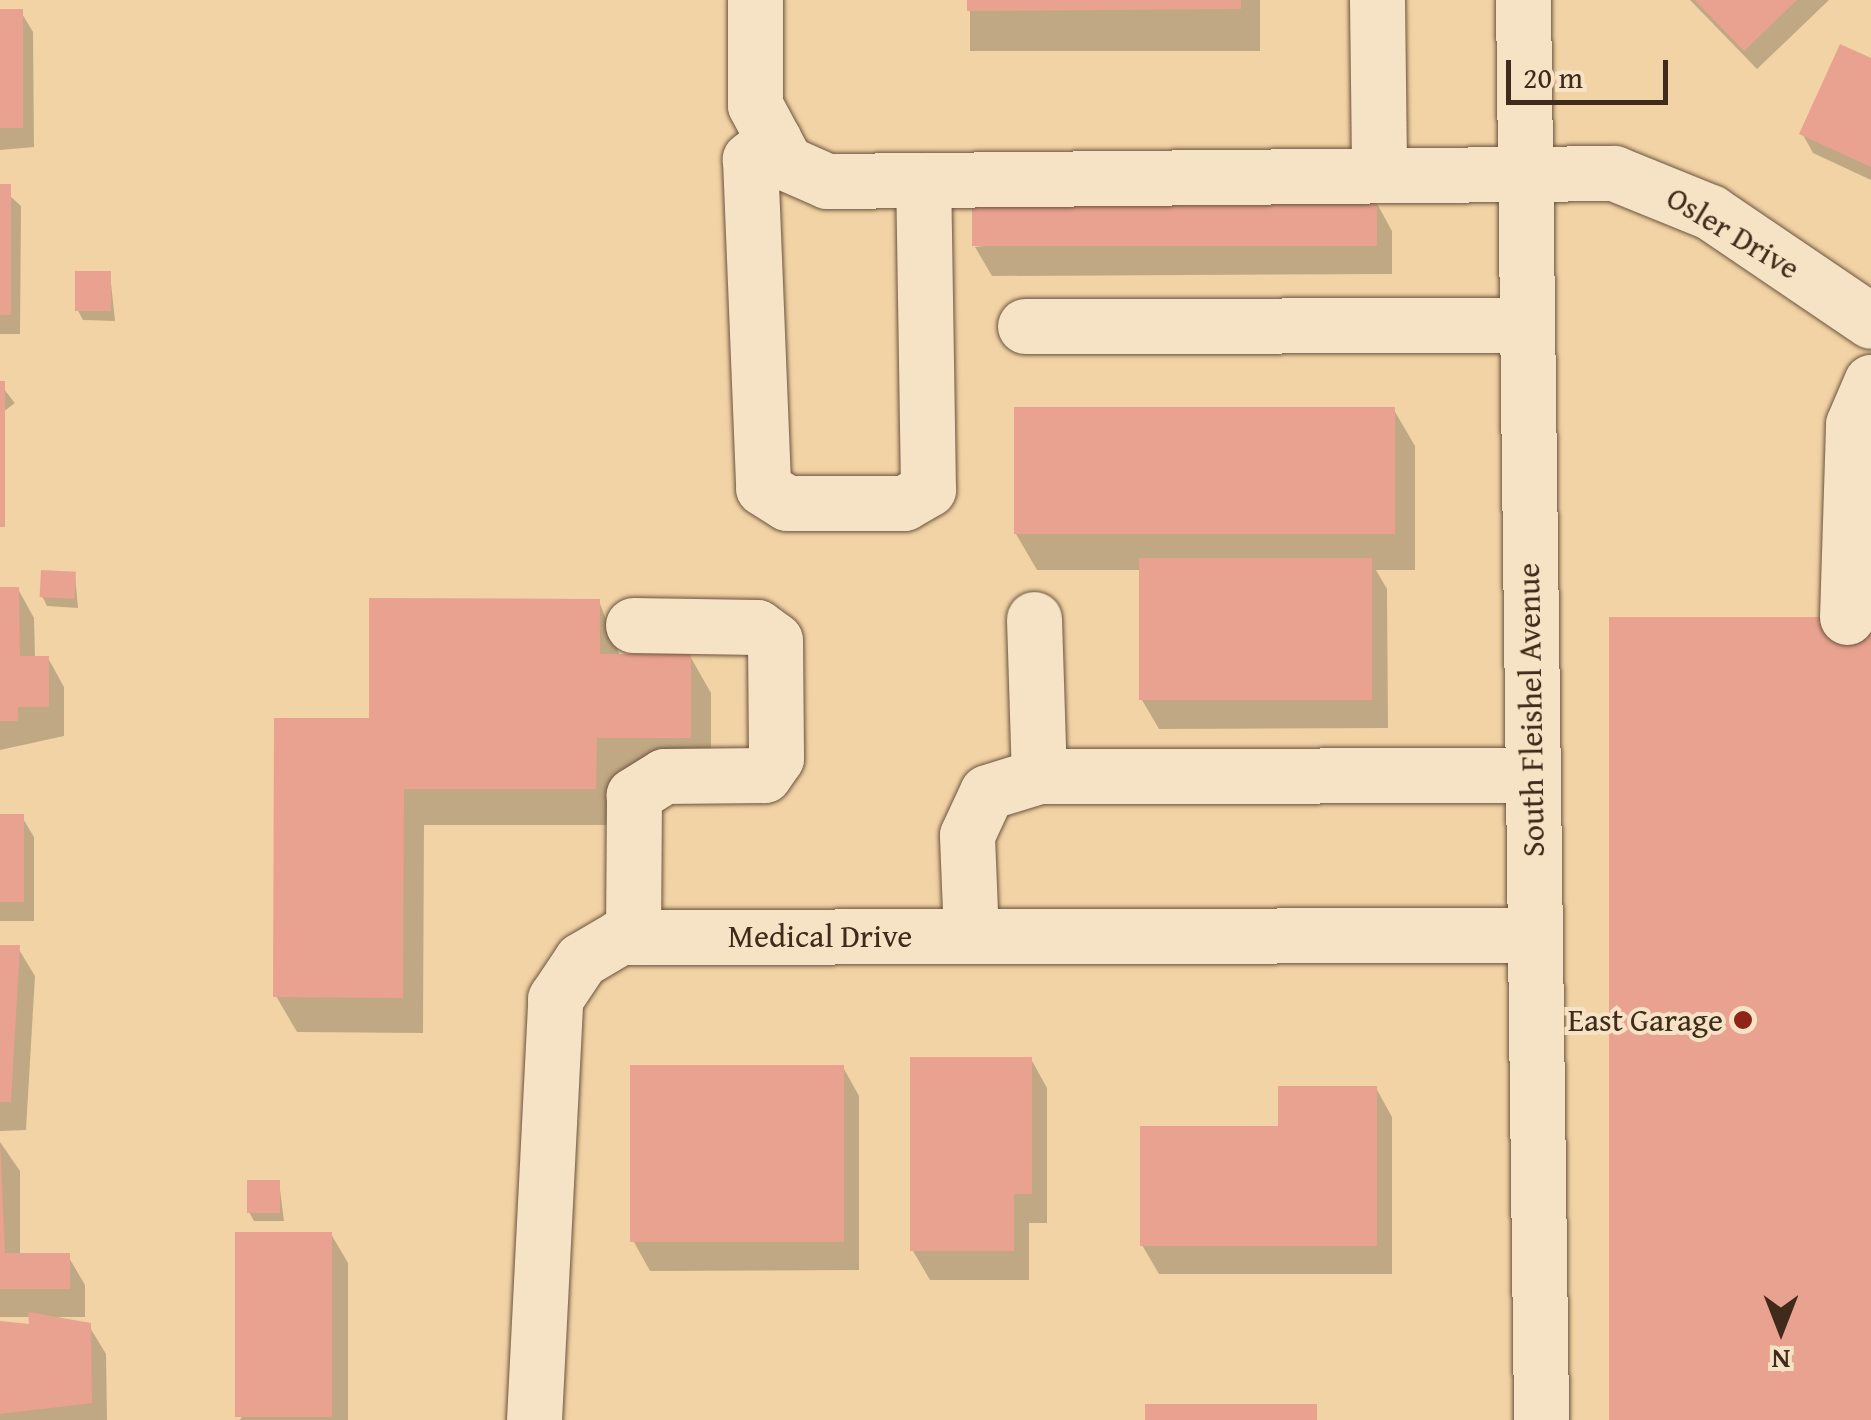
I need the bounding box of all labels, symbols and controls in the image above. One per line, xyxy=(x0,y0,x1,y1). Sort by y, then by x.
scale bar xyxy=(1511,40,1674,102)
text: 20 m xyxy=(1523,55,1583,99)
street label: Osler Drive xyxy=(1660,178,1806,288)
street label: South Fleishel Avenue xyxy=(1509,563,1553,857)
street label: Medical Drive xyxy=(728,917,912,955)
place label: East Garage xyxy=(1568,1001,1723,1039)
marker: East Garage xyxy=(1732,1009,1754,1031)
north arrow xyxy=(1731,1280,1831,1380)
text: N xyxy=(1772,1340,1790,1381)

